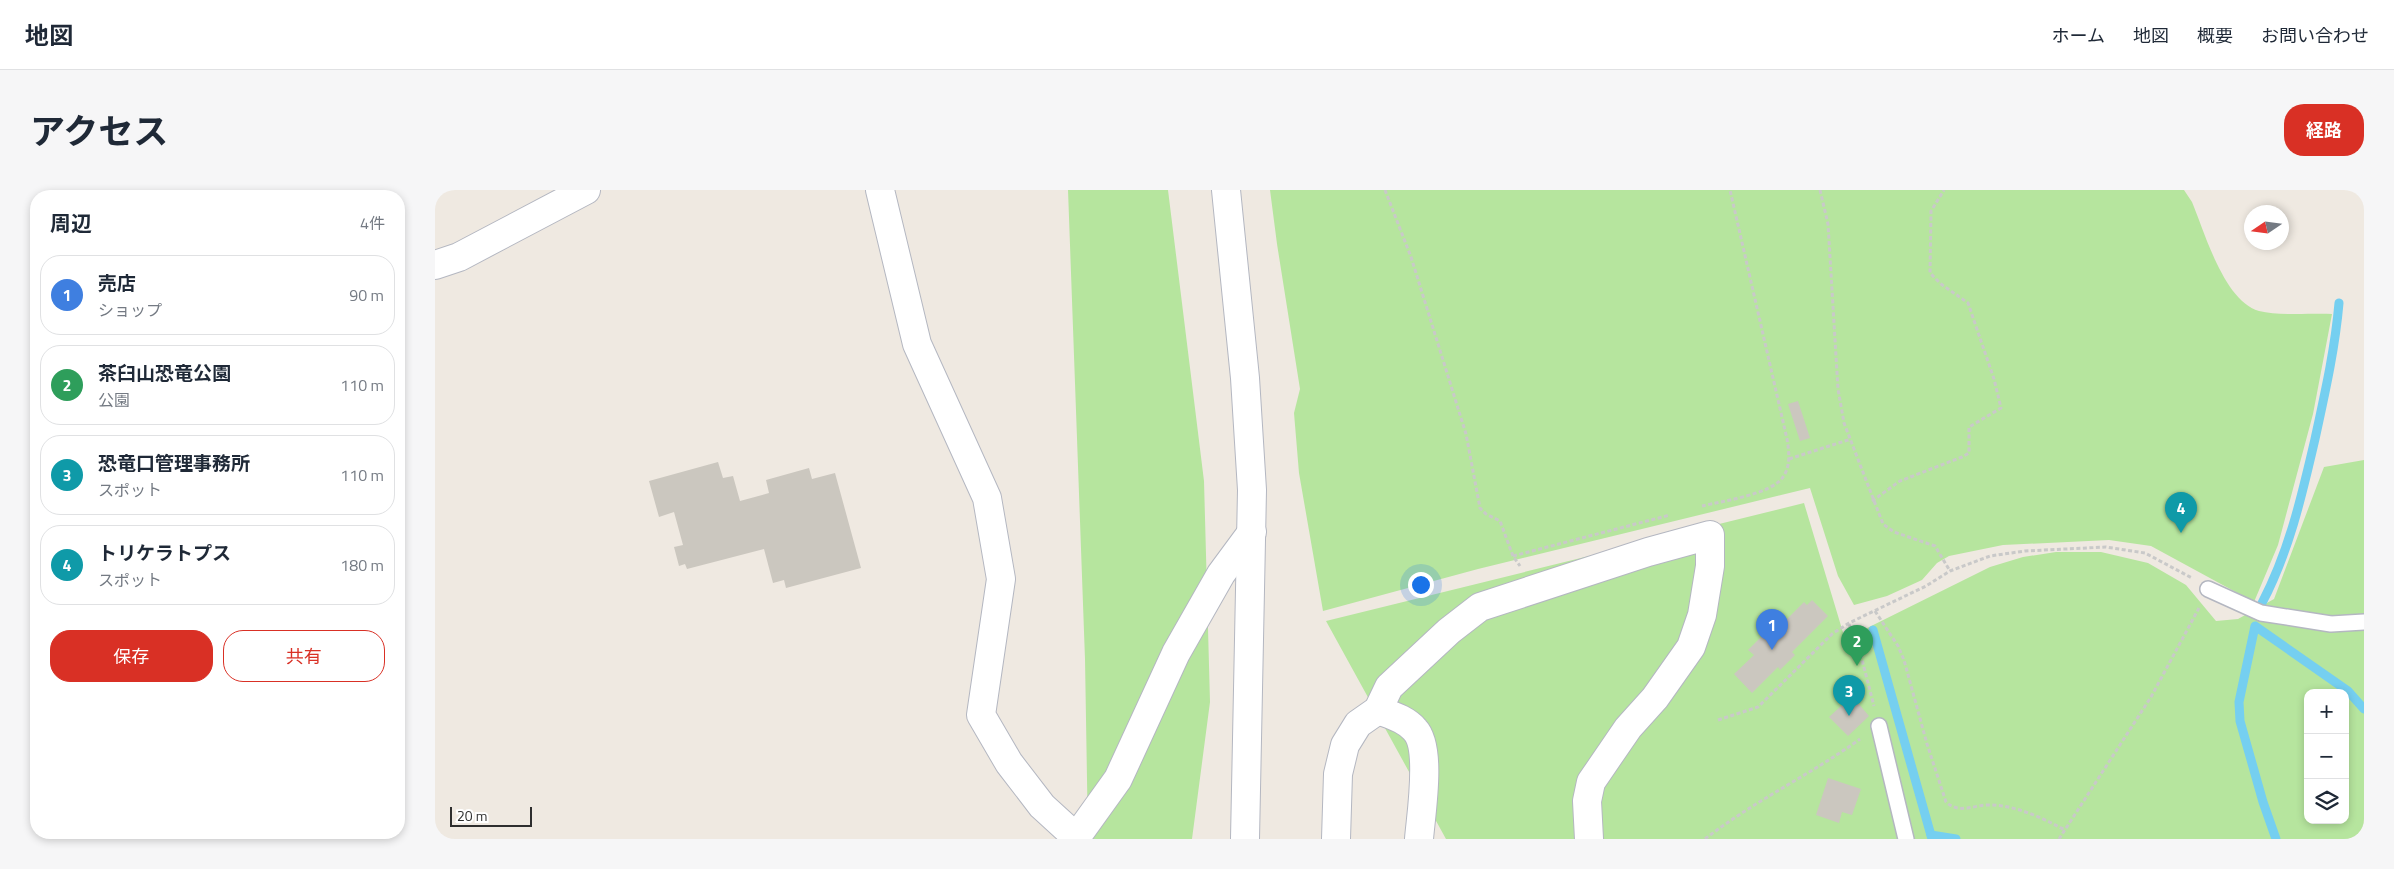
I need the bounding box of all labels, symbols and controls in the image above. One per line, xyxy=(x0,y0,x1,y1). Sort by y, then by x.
text: 地図 xyxy=(25,17,73,53)
text: ホーム xyxy=(2052,22,2105,49)
text: 地図 xyxy=(2133,22,2169,49)
text: 概要 xyxy=(2197,22,2233,49)
text: お問い合わせ xyxy=(2261,22,2369,49)
text: アクセス xyxy=(30,104,168,158)
button: 経路 xyxy=(2284,104,2364,156)
north arrow xyxy=(2244,205,2289,250)
text: 周辺 xyxy=(50,207,92,239)
text: 4件 xyxy=(360,211,385,235)
text: 売店 xyxy=(98,268,136,297)
text: 1 xyxy=(63,283,71,307)
text: 90 m xyxy=(349,283,384,307)
text: ショップ xyxy=(98,298,162,322)
text: 茶臼山恐竜公園 xyxy=(98,358,231,387)
text: 2 xyxy=(63,373,71,397)
text: 110 m xyxy=(340,373,384,397)
text: 公園 xyxy=(98,388,130,412)
text: 恐竜口管理事務所 xyxy=(98,448,250,477)
text: 3 xyxy=(63,463,71,487)
text: 110 m xyxy=(340,463,384,487)
text: スポット xyxy=(98,478,162,502)
pin: 4 xyxy=(2165,492,2197,533)
text: トリケラトプス xyxy=(98,538,231,567)
text: 4 xyxy=(63,553,71,577)
text: 180 m xyxy=(340,553,384,577)
text: スポット xyxy=(98,568,162,592)
your location xyxy=(1408,572,1434,598)
pin: 1 xyxy=(1756,609,1788,650)
pin: 2 xyxy=(1841,625,1873,666)
button: 保存 xyxy=(50,630,213,682)
button: 共有 xyxy=(223,630,385,682)
pin: 3 xyxy=(1833,675,1865,716)
map controls xyxy=(2304,689,2349,824)
button: + xyxy=(2304,689,2349,734)
button: − xyxy=(2304,734,2349,779)
button: layers xyxy=(2304,779,2349,824)
scale bar xyxy=(450,804,533,827)
text: 20 m xyxy=(457,805,487,826)

